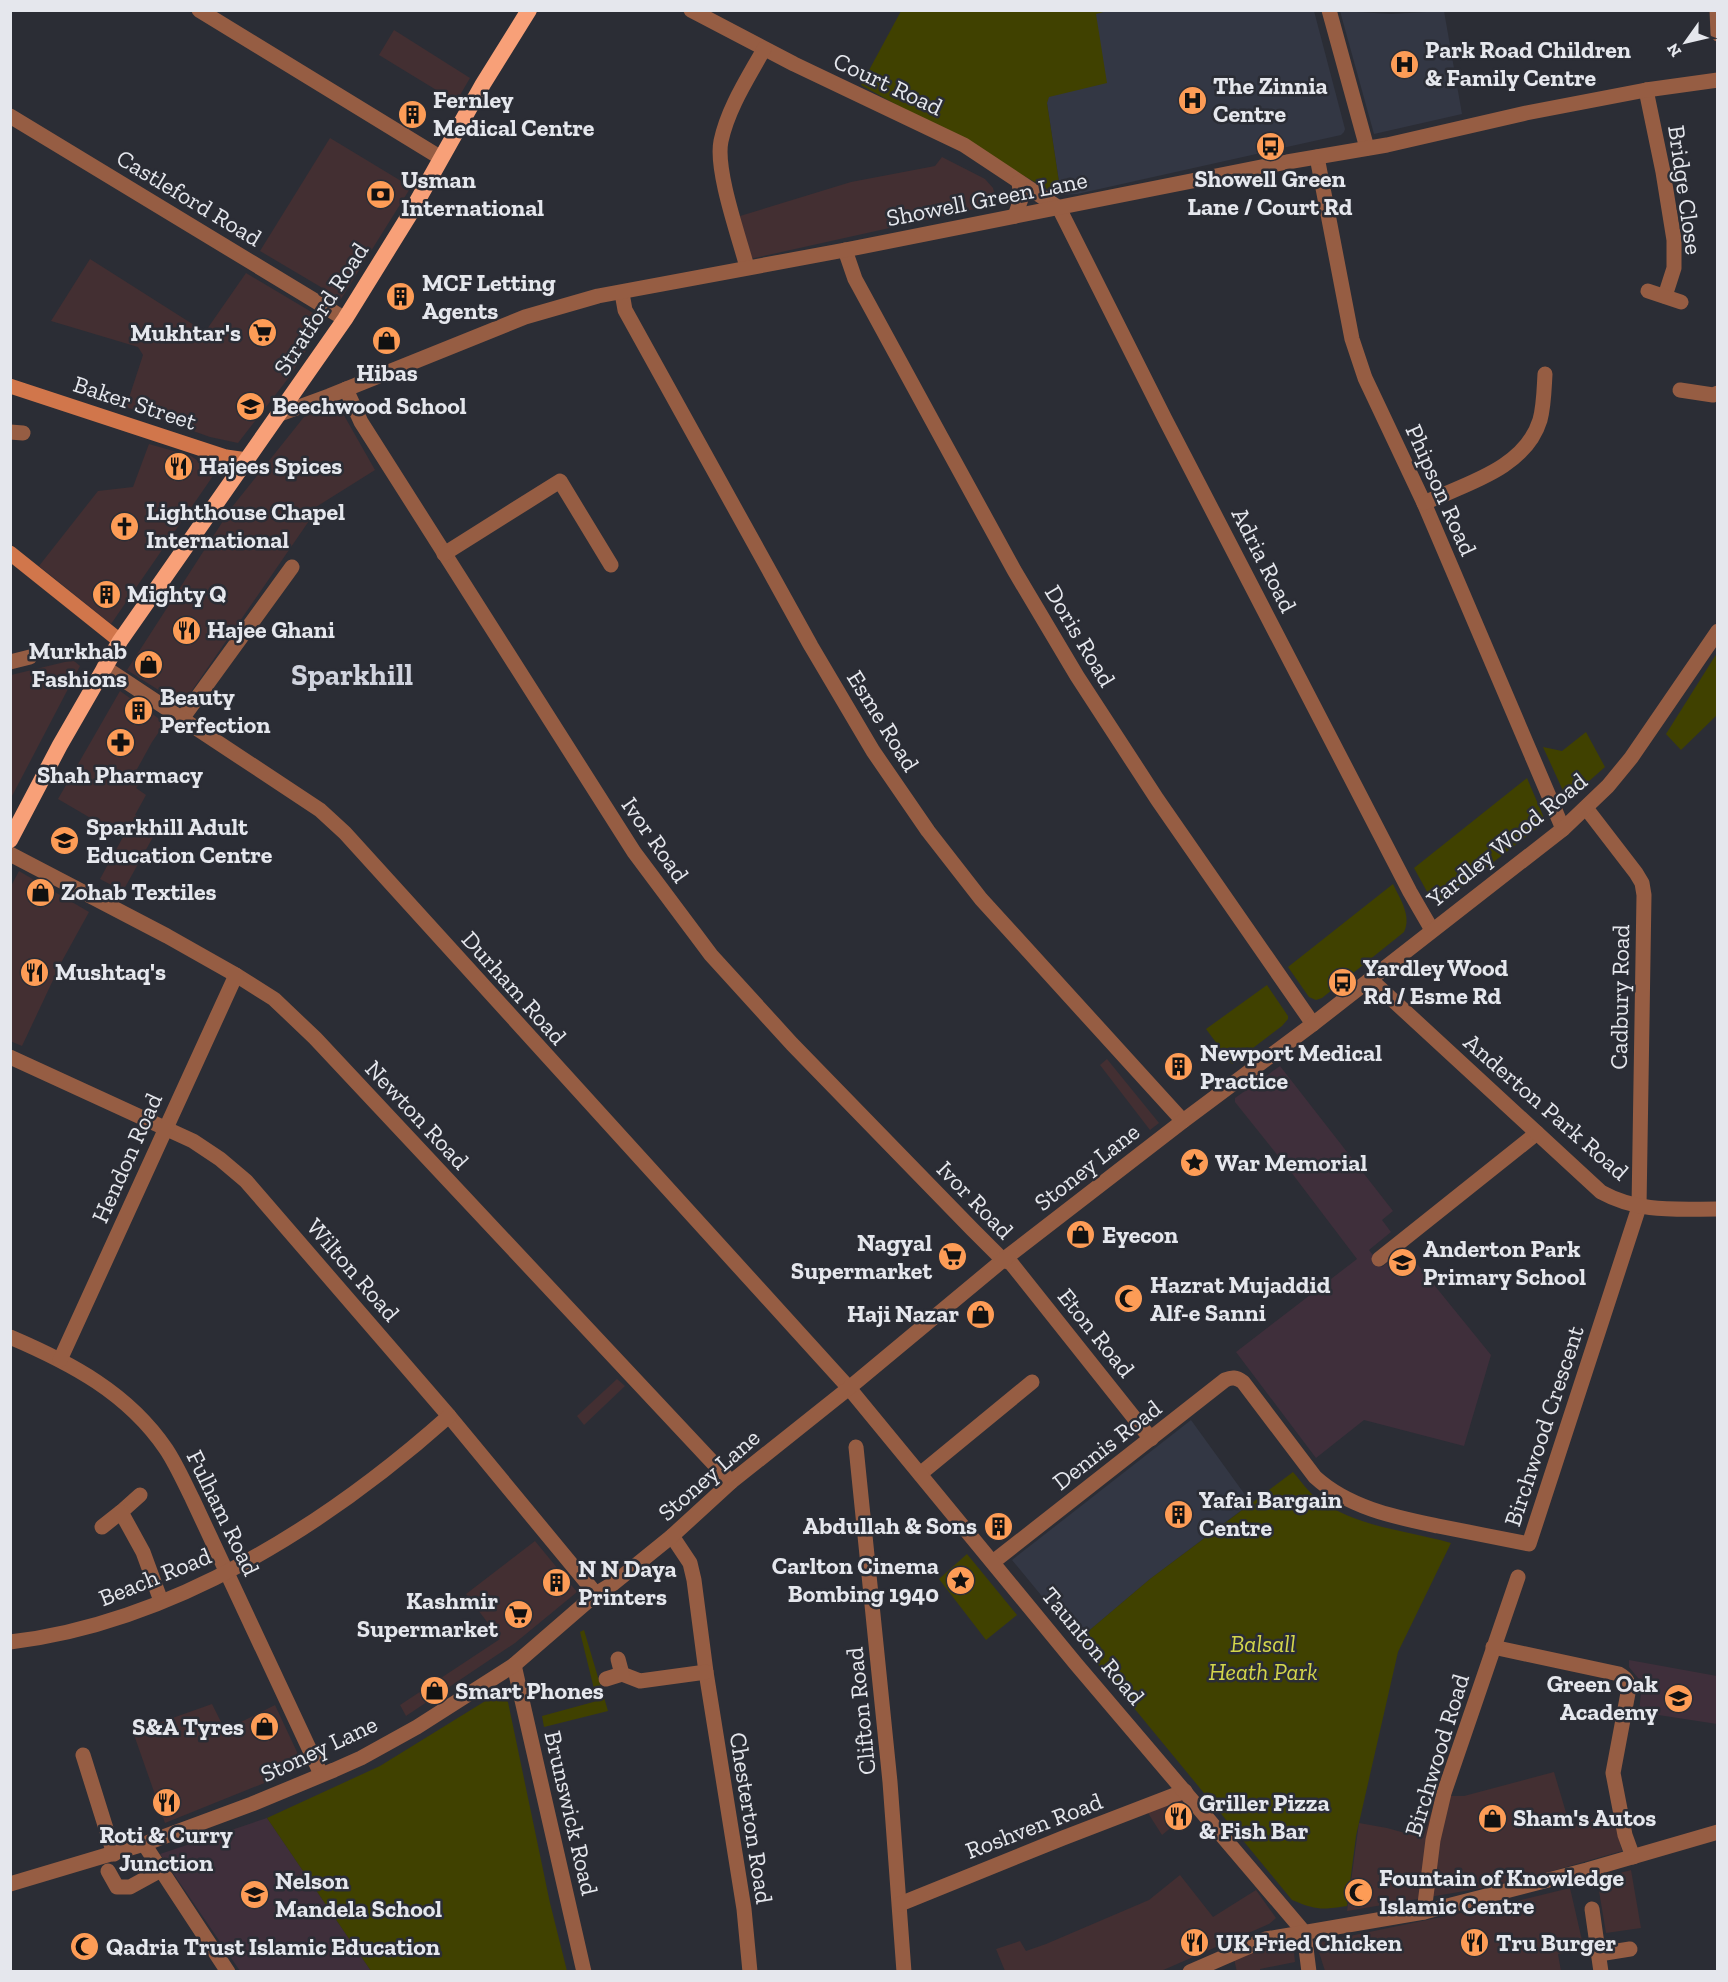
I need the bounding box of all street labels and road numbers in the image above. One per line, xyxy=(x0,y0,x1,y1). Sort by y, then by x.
street label: Court Road xyxy=(829,46,947,121)
street label: Bridge Close xyxy=(1662,123,1709,256)
street label: Castleford Road xyxy=(111,143,267,252)
street label: Showell Green Lane xyxy=(884,165,1090,232)
street label: Stratford Road xyxy=(267,237,374,381)
street label: Baker Street xyxy=(70,369,201,436)
street label: Phipson Road xyxy=(1400,420,1483,560)
street label: Adria Road xyxy=(1226,502,1303,617)
street label: Doris Road xyxy=(1039,580,1122,692)
street label: Esme Road xyxy=(841,665,926,777)
street label: Yardley Wood Road xyxy=(1420,766,1593,914)
street label: Ivor Road xyxy=(615,791,695,888)
street label: Cadbury Road xyxy=(1604,924,1635,1070)
street label: Durham Road xyxy=(456,925,573,1051)
street label: Anderton Park Road xyxy=(1458,1027,1635,1186)
street label: Newton Road xyxy=(359,1054,475,1175)
street label: Hendon Road xyxy=(85,1088,168,1227)
street label: Stoney Lane xyxy=(1028,1117,1145,1217)
street label: Ivor Road xyxy=(931,1154,1020,1245)
street label: Wilton Road xyxy=(301,1212,406,1327)
street label: Eton Road xyxy=(1052,1282,1141,1383)
street label: Birchwood Crescent xyxy=(1497,1322,1590,1530)
street label: Dennis Road xyxy=(1047,1393,1167,1496)
street label: Stoney Lane xyxy=(652,1423,766,1527)
street label: Fulham Road xyxy=(181,1445,266,1580)
street label: Beach Road xyxy=(94,1541,215,1612)
street label: Taunton Road xyxy=(1036,1581,1151,1711)
street label: Clifton Road xyxy=(839,1646,882,1776)
street label: Birchwood Road xyxy=(1398,1670,1475,1840)
street label: Stoney Lane xyxy=(256,1709,382,1788)
street label: Brunswick Road xyxy=(538,1728,605,1898)
street label: Chesterton Road xyxy=(724,1730,779,1906)
street label: Roshven Road xyxy=(961,1786,1106,1865)

